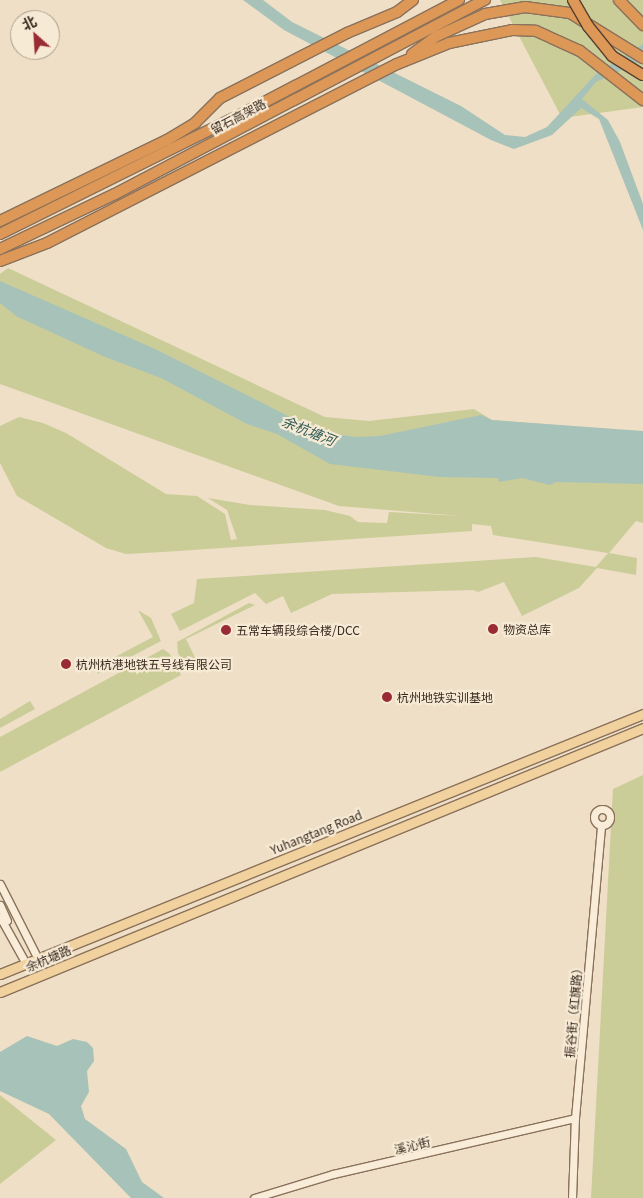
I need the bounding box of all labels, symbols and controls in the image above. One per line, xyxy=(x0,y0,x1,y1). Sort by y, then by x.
north arrow xyxy=(10,10,60,60)
text: 北 xyxy=(18,10,40,34)
street label: 留石高架路 xyxy=(208,96,268,136)
water label: 余杭塘河 xyxy=(280,412,338,448)
place label: 物资总库 xyxy=(503,622,551,636)
place label: 五常车辆段综合楼/DCC xyxy=(236,623,360,637)
marker: 物资总库 xyxy=(487,623,499,635)
marker: 五常车辆段综合楼/DCC xyxy=(220,624,232,636)
place label: 杭州杭港地铁五号线有限公司 xyxy=(76,657,232,671)
marker: 杭州杭港地铁五号线有限公司 xyxy=(60,658,72,670)
place label: 杭州地铁实训基地 xyxy=(397,690,493,704)
marker: 杭州地铁实训基地 xyxy=(381,691,393,703)
street label: Yuhangtang Road xyxy=(268,807,364,857)
street label: 余杭塘路 xyxy=(23,942,73,974)
street label: 振谷街（红旗路） xyxy=(562,962,584,1058)
street label: 溪沁街 xyxy=(393,1134,431,1156)

